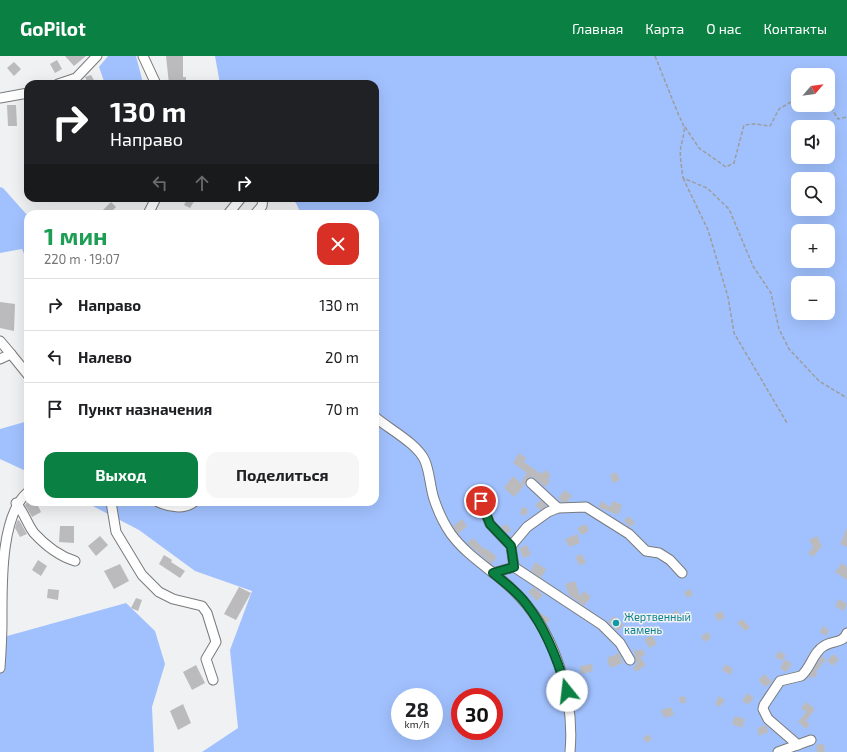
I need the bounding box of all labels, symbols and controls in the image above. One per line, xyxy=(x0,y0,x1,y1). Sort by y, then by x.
text: GoPilot xyxy=(20,17,86,40)
text: Главная xyxy=(572,20,623,37)
text: Карта xyxy=(645,20,684,37)
text: О нас xyxy=(706,20,742,37)
text: Контакты xyxy=(764,20,827,37)
north arrow xyxy=(791,68,835,112)
map controls xyxy=(791,68,835,320)
text: 130 m xyxy=(110,94,186,128)
icon: right xyxy=(44,96,96,148)
button: sound xyxy=(791,120,835,164)
text: Направо xyxy=(110,128,183,150)
icon: left xyxy=(149,172,171,194)
icon: ahead xyxy=(191,172,213,194)
icon: right xyxy=(233,172,255,194)
button: search xyxy=(791,172,835,216)
text: 1 мин xyxy=(44,221,108,250)
button: close xyxy=(317,223,359,265)
button: + xyxy=(791,224,835,268)
text: 220 m · 19:07 xyxy=(44,251,120,267)
button: − xyxy=(791,276,835,320)
icon: right xyxy=(44,294,66,316)
text: Направо xyxy=(78,296,141,314)
text: 130 m xyxy=(319,296,359,314)
icon: left xyxy=(44,346,66,368)
text: Налево xyxy=(78,348,132,366)
text: 20 m xyxy=(325,348,359,366)
icon: arrive xyxy=(44,398,66,420)
text: Пункт назначения xyxy=(78,400,212,418)
text: 70 m xyxy=(326,400,359,418)
button: Выход xyxy=(44,452,198,498)
button: Поделиться xyxy=(206,452,359,498)
pin xyxy=(464,484,498,518)
icon: arrive xyxy=(470,490,492,512)
place label: Жертвенный камень xyxy=(624,610,691,636)
marker: Жертвенный камень xyxy=(611,618,621,628)
position arrow xyxy=(546,670,588,712)
speed limit sign: 30 xyxy=(451,688,503,740)
text: 28 xyxy=(405,697,429,721)
text: km/h xyxy=(405,718,429,730)

